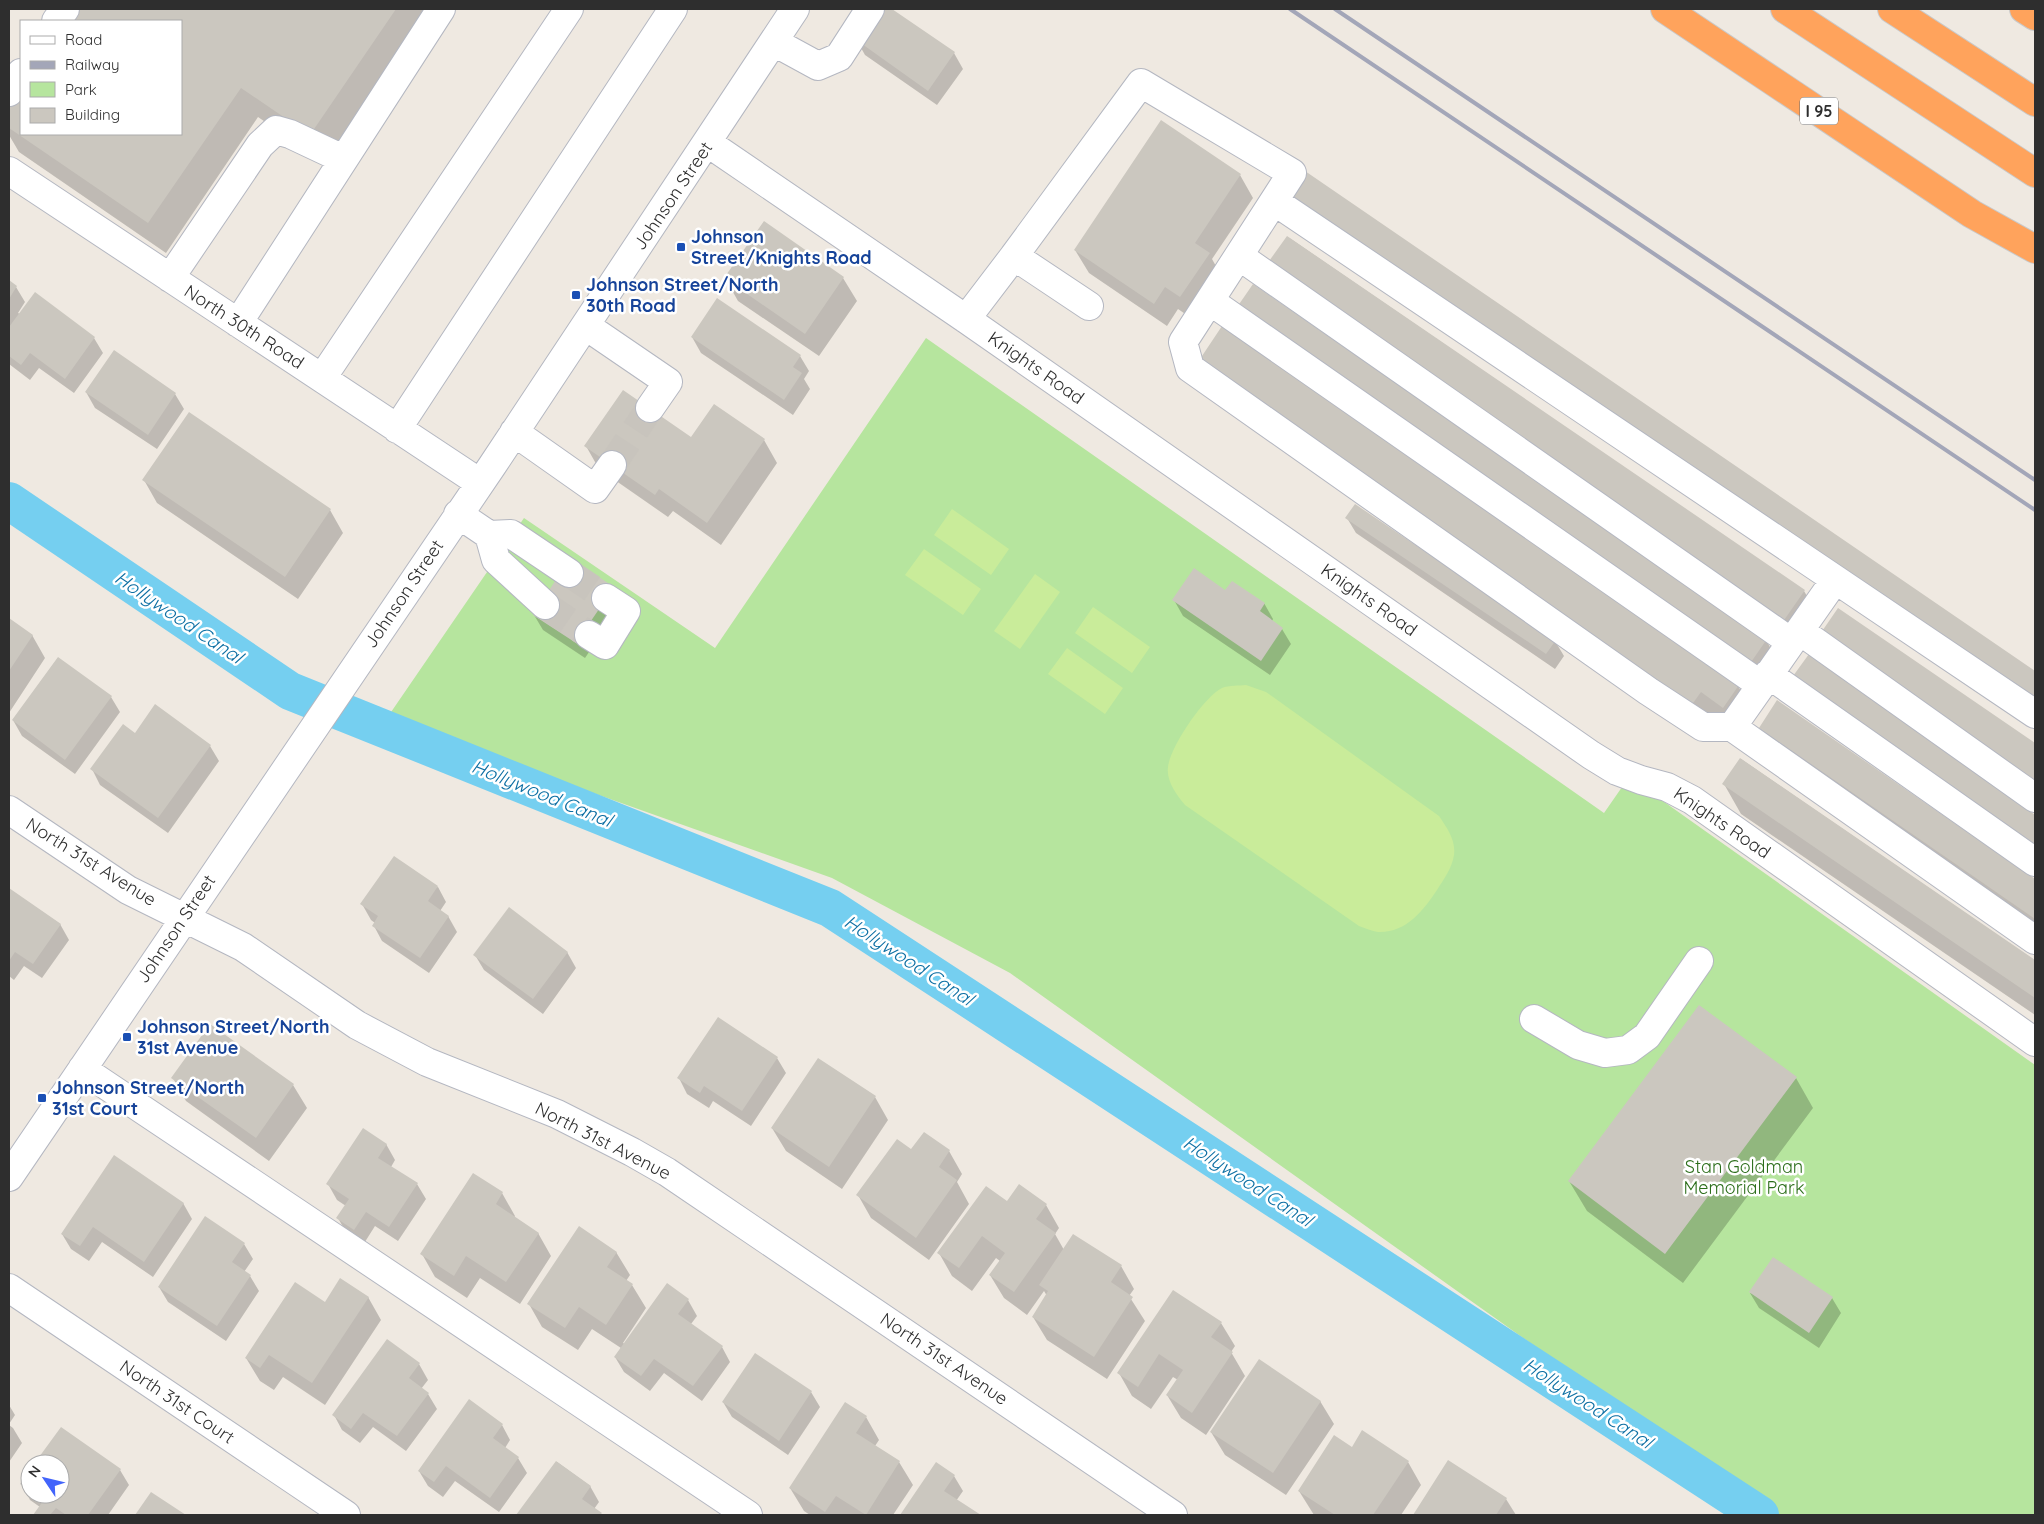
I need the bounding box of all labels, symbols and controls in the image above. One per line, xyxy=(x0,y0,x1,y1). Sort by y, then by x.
legend xyxy=(20,20,182,135)
text: Road xyxy=(65,30,102,49)
text: Railway xyxy=(65,55,120,74)
text: Park xyxy=(65,80,97,99)
road number: I 95 xyxy=(1800,98,1838,124)
text: Building xyxy=(65,105,120,124)
street label: Johnson Street xyxy=(628,137,717,254)
place label: Johnson Street/Knights Road xyxy=(691,225,872,269)
marker: Johnson Street/Knights Road xyxy=(675,241,687,253)
place label: Johnson Street/North 30th Road xyxy=(586,273,779,317)
street label: North 30th Road xyxy=(180,279,308,374)
marker: Johnson Street/North 30th Road xyxy=(570,289,582,301)
street label: Knights Road xyxy=(984,326,1089,409)
street label: Johnson Street xyxy=(359,535,448,652)
street label: Knights Road xyxy=(1317,558,1422,641)
water label: Hollywood Canal xyxy=(110,565,250,670)
water label: Hollywood Canal xyxy=(468,754,618,833)
street label: Knights Road xyxy=(1669,782,1775,863)
street label: North 31st Avenue xyxy=(22,812,161,911)
street label: Johnson Street xyxy=(131,870,220,987)
water label: Hollywood Canal xyxy=(840,909,980,1012)
place label: Johnson Street/North 31st Avenue xyxy=(137,1015,330,1059)
marker: Johnson Street/North 31st Avenue xyxy=(121,1031,133,1043)
place label: Johnson Street/North 31st Court xyxy=(52,1076,245,1120)
marker: Johnson Street/North 31st Court xyxy=(36,1092,48,1104)
street label: North 31st Avenue xyxy=(532,1096,675,1185)
water label: Hollywood Canal xyxy=(1179,1130,1319,1233)
park label: Stan Goldman Memorial Park xyxy=(1683,1155,1805,1199)
street label: North 31st Avenue xyxy=(876,1307,1013,1410)
water label: Hollywood Canal xyxy=(1519,1352,1659,1455)
street label: North 31st Court xyxy=(115,1355,239,1448)
north arrow xyxy=(20,1454,70,1504)
text: N xyxy=(24,1462,45,1481)

